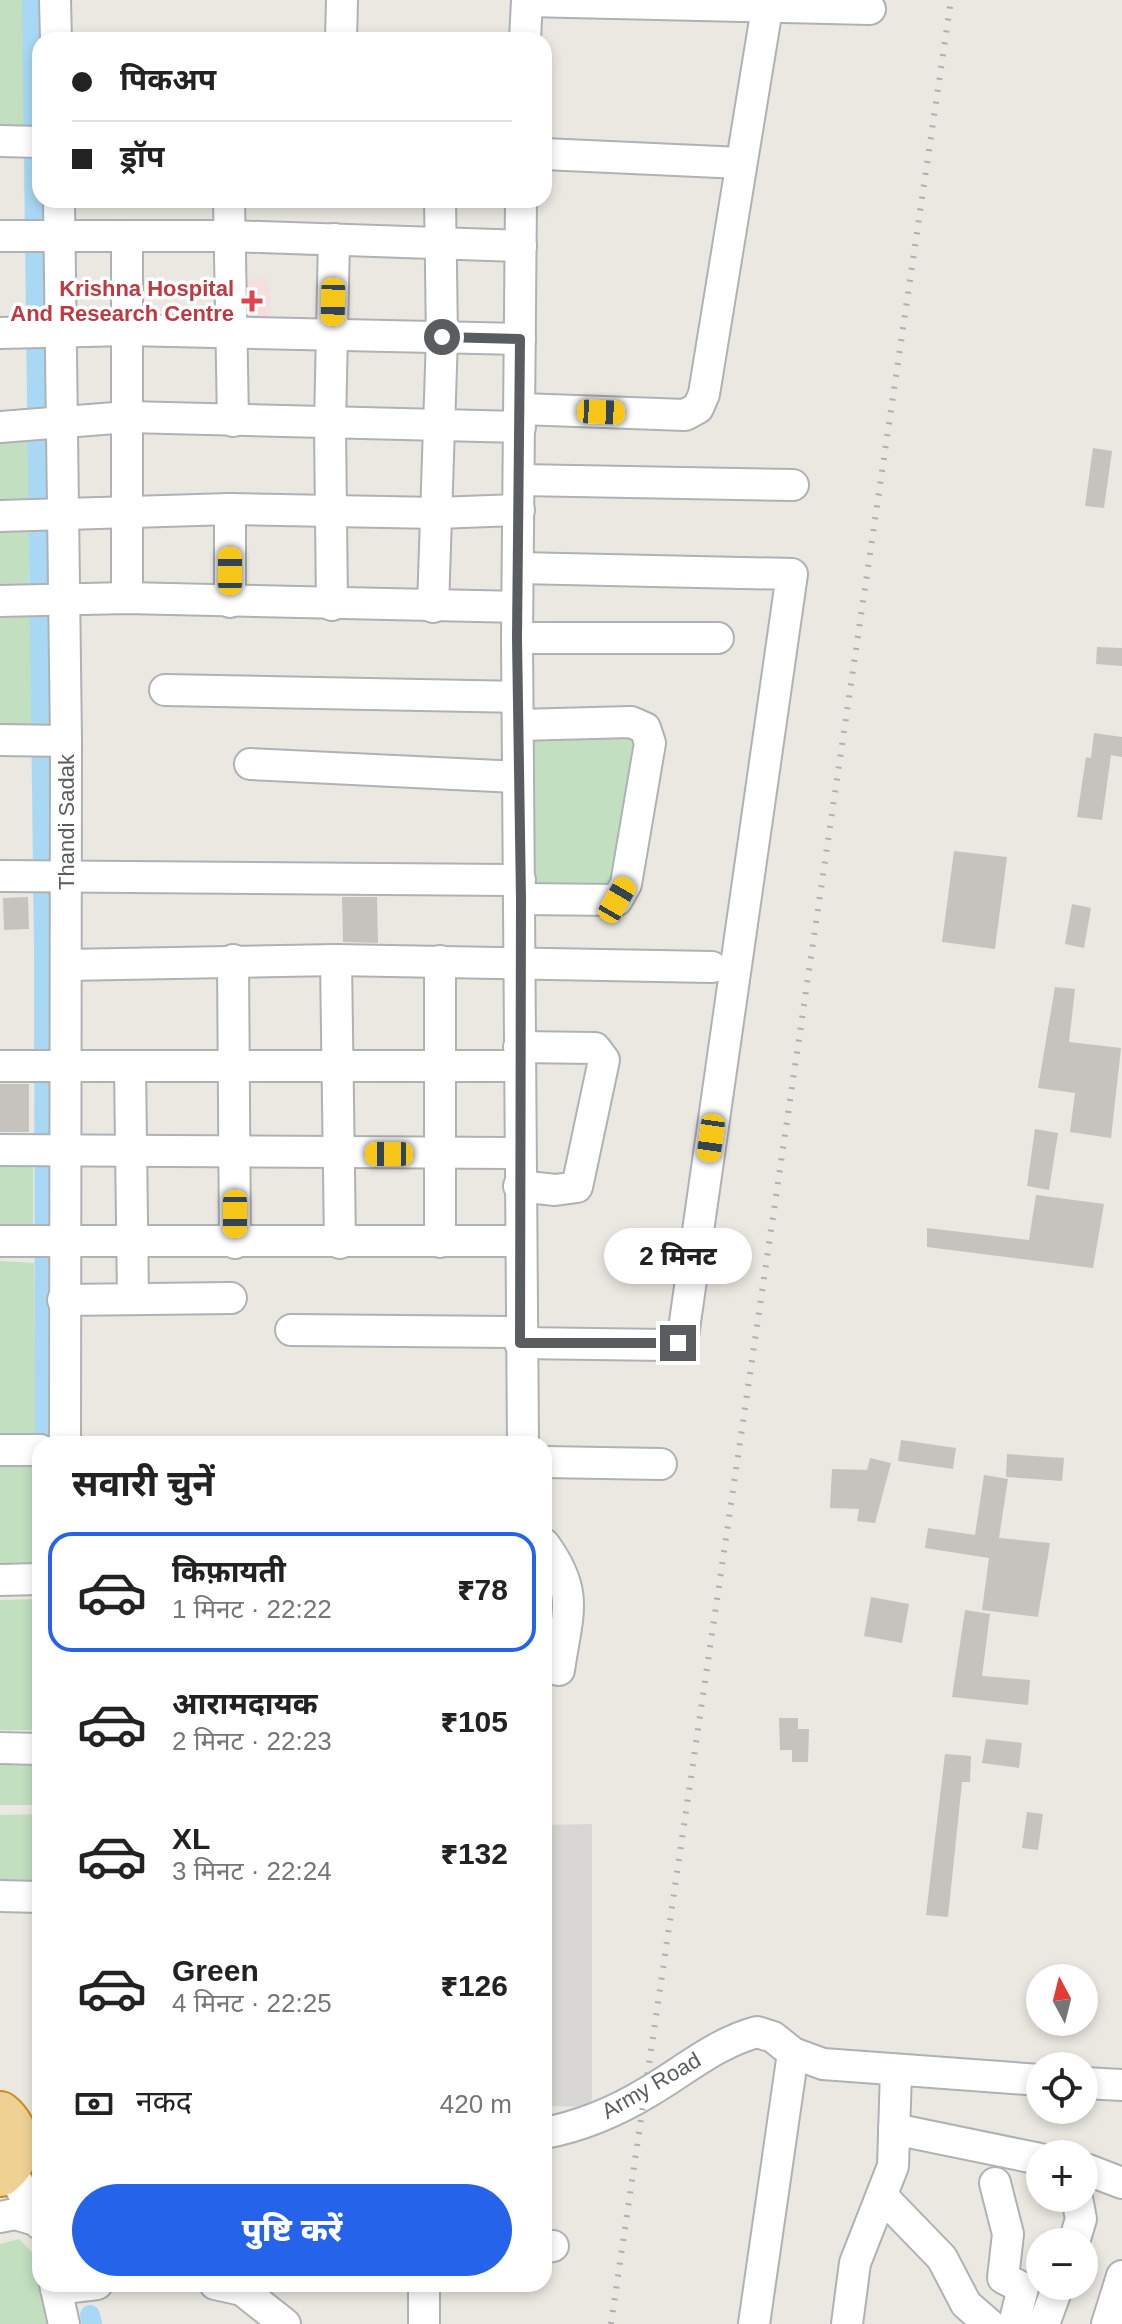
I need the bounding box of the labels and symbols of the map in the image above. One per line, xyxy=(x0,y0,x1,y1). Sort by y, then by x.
place label: Krishna Hospital And Research Centre xyxy=(10,276,234,326)
car xyxy=(321,278,345,326)
marker: Krishna Hospital And Research Centre xyxy=(241,290,263,312)
route start xyxy=(424,319,460,355)
car xyxy=(577,399,625,425)
car xyxy=(218,547,242,595)
street label: Thandi Sadak xyxy=(54,753,79,890)
car xyxy=(595,873,639,927)
car xyxy=(696,1113,726,1163)
car xyxy=(365,1142,413,1166)
car xyxy=(223,1190,247,1238)
callout: 2 मिनट xyxy=(604,1227,752,1283)
route end xyxy=(660,1325,696,1361)
north arrow xyxy=(1026,1964,1098,2036)
street label: Army Road xyxy=(597,2047,705,2124)

